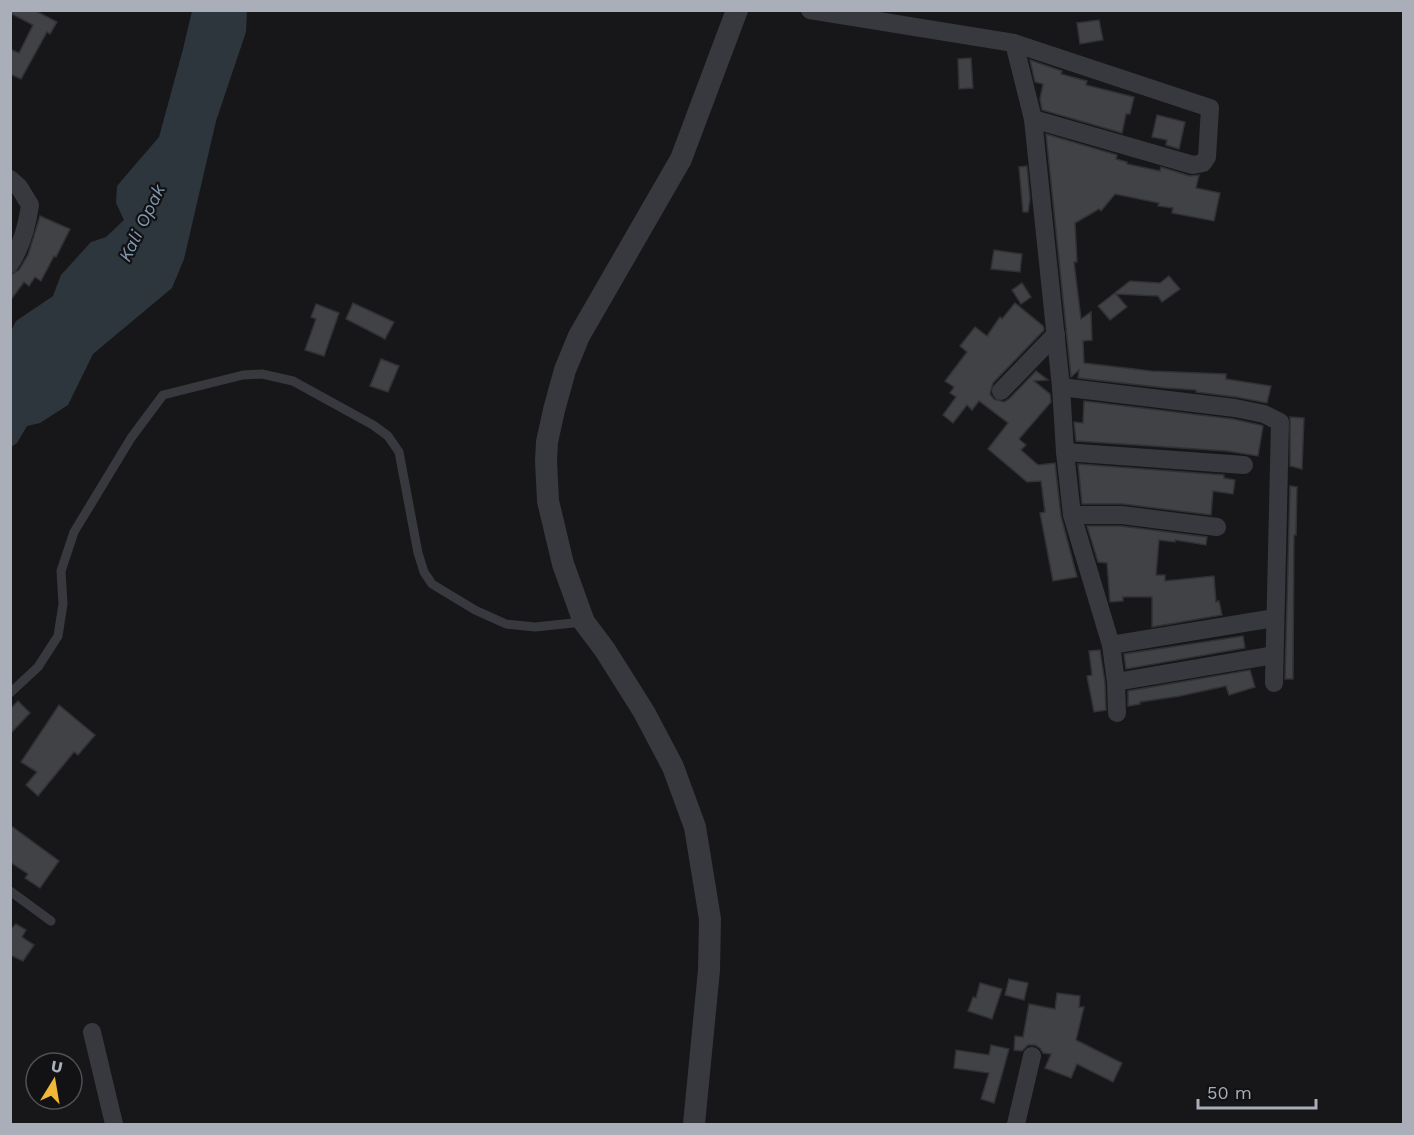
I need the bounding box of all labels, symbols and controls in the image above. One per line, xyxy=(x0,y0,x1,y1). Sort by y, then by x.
water label: Kali Opak xyxy=(114,180,170,265)
north arrow xyxy=(24,1051,84,1111)
text: U xyxy=(49,1056,64,1077)
scale bar xyxy=(1198,1072,1316,1110)
text: 50 m xyxy=(1207,1082,1252,1103)

